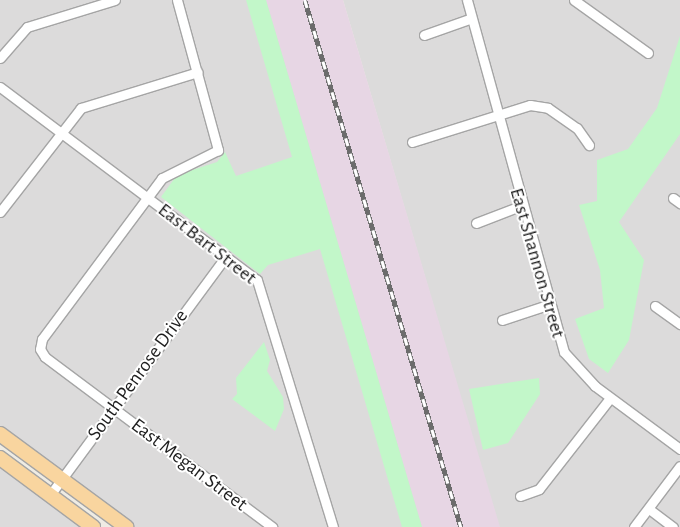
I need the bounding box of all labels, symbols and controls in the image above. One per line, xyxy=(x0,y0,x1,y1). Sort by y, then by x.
street label: East Shannon Street xyxy=(504,185,570,341)
street label: East Bart Street xyxy=(153,198,261,290)
street label: South Penrose Drive xyxy=(82,305,194,445)
street label: East Megan Street xyxy=(126,414,252,516)

